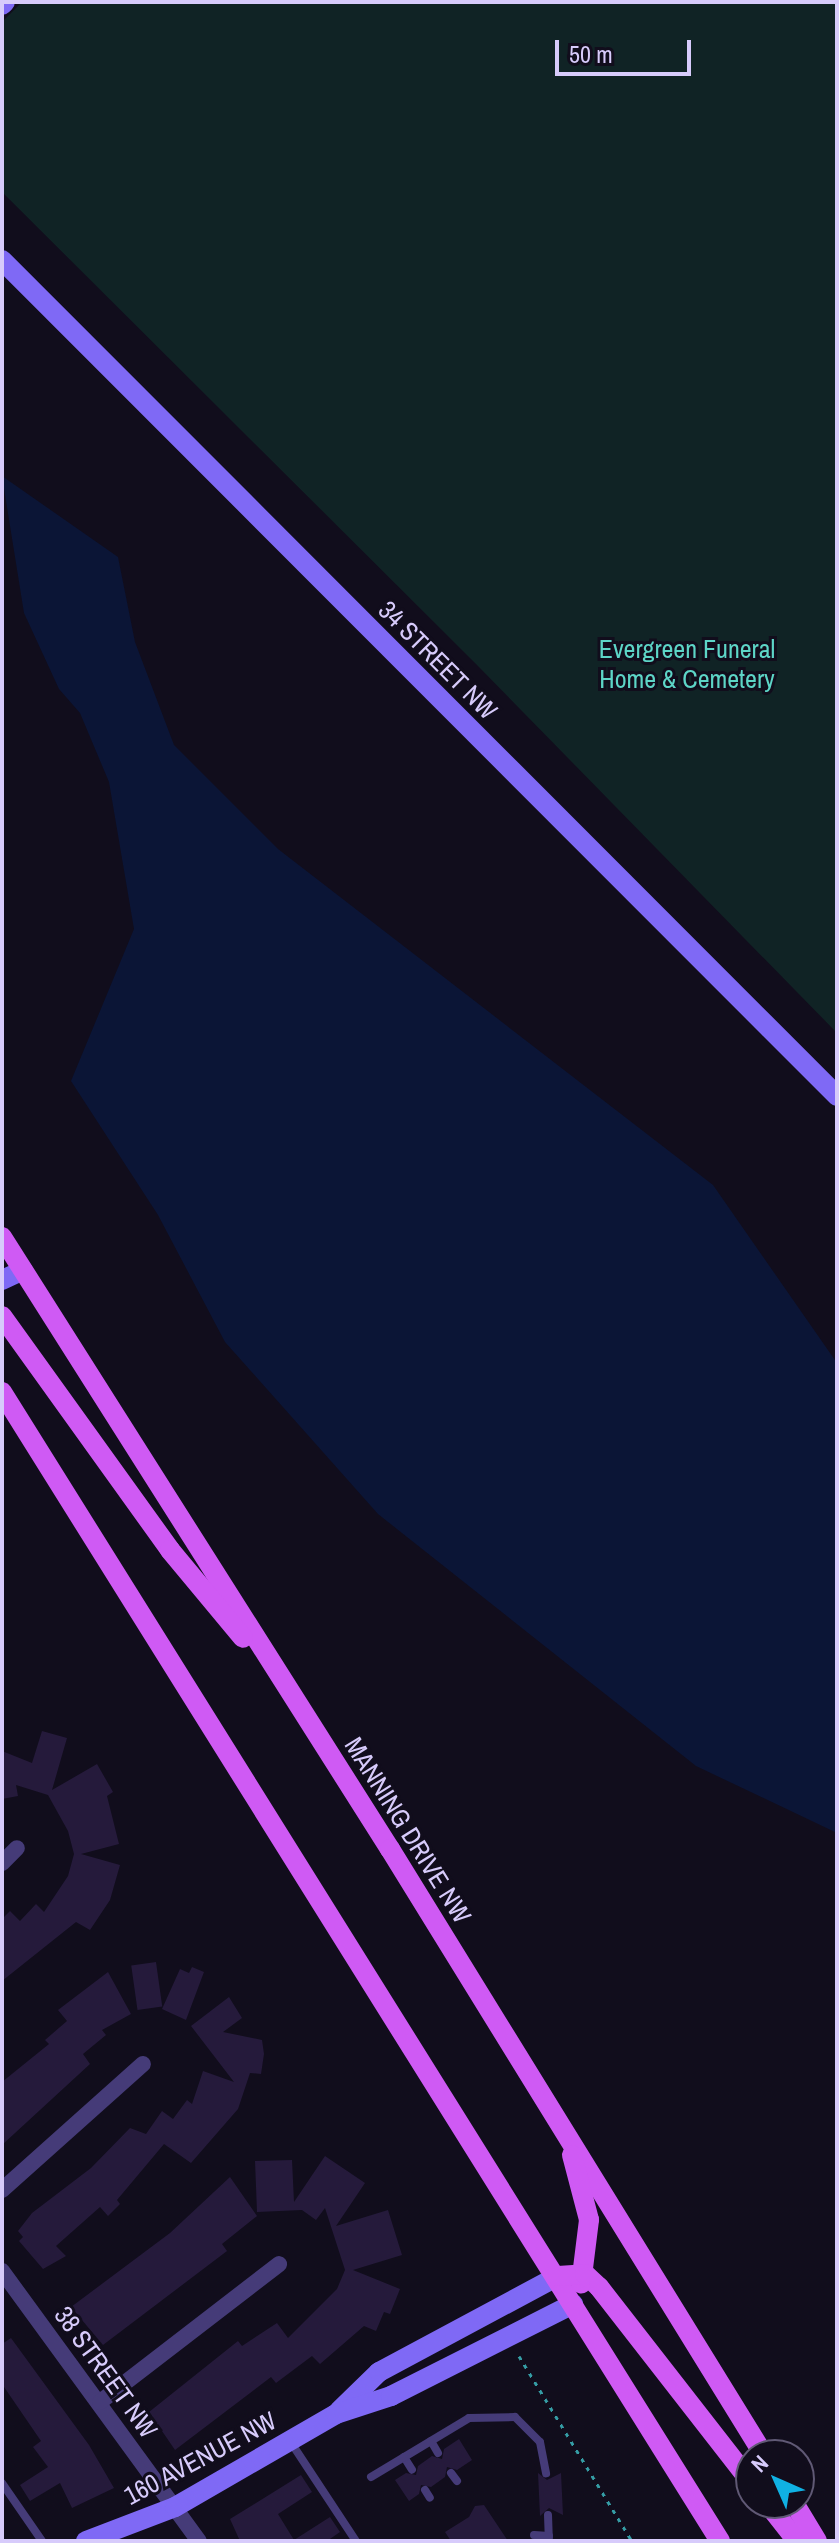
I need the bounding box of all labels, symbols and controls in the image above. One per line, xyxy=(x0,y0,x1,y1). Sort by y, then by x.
scale bar xyxy=(559,24,695,74)
text: 50 m xyxy=(569,38,613,70)
street label: 34 STREET NW xyxy=(372,594,504,726)
park label: Evergreen Funeral Home & Cemetery xyxy=(599,633,775,694)
street label: MANNING DRIVE NW xyxy=(338,1731,478,1929)
street label: 38 STREET NW xyxy=(48,2300,164,2444)
street label: 160 AVENUE NW xyxy=(118,2405,282,2511)
north arrow xyxy=(735,2439,815,2519)
text: N xyxy=(744,2448,775,2479)

